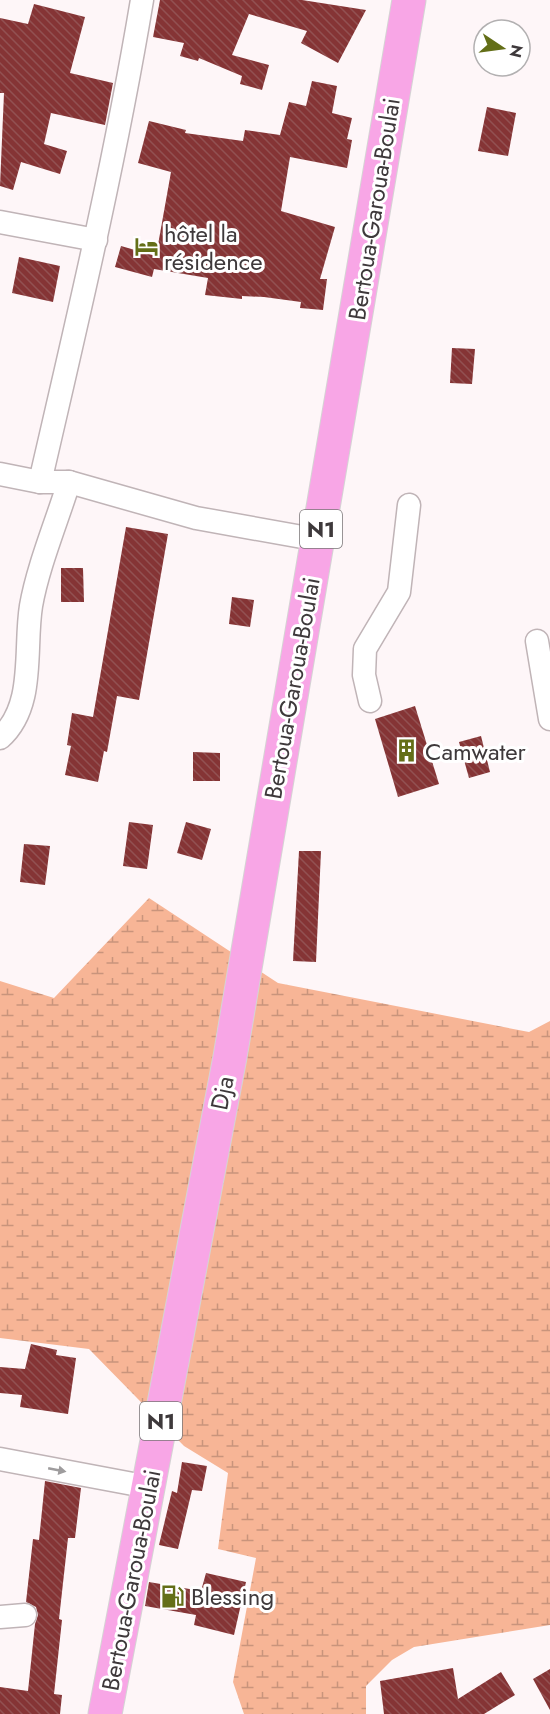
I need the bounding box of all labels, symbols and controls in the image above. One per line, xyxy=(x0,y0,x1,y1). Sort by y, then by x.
north arrow xyxy=(472,18,532,78)
text: N xyxy=(503,42,529,60)
street label: Bertoua-Garoua-Boulai xyxy=(339,95,409,323)
place label: hôtel la résidence xyxy=(164,216,263,279)
hotel icon: hôtel la résidence xyxy=(133,234,159,260)
road number: N1 xyxy=(300,510,342,548)
street label: Bertoua-Garoua-Boulai xyxy=(255,574,329,802)
place label: Camwater xyxy=(425,734,527,769)
building icon: Camwater xyxy=(394,738,420,764)
street label: Dja xyxy=(201,1073,243,1113)
road number: N1 xyxy=(140,1402,182,1440)
one-way arrow xyxy=(48,1466,67,1475)
street label: Bertoua-Garoua-Boulai xyxy=(92,1466,170,1694)
place label: Blessing xyxy=(191,1579,274,1614)
fuel station icon: Blessing xyxy=(160,1583,186,1609)

